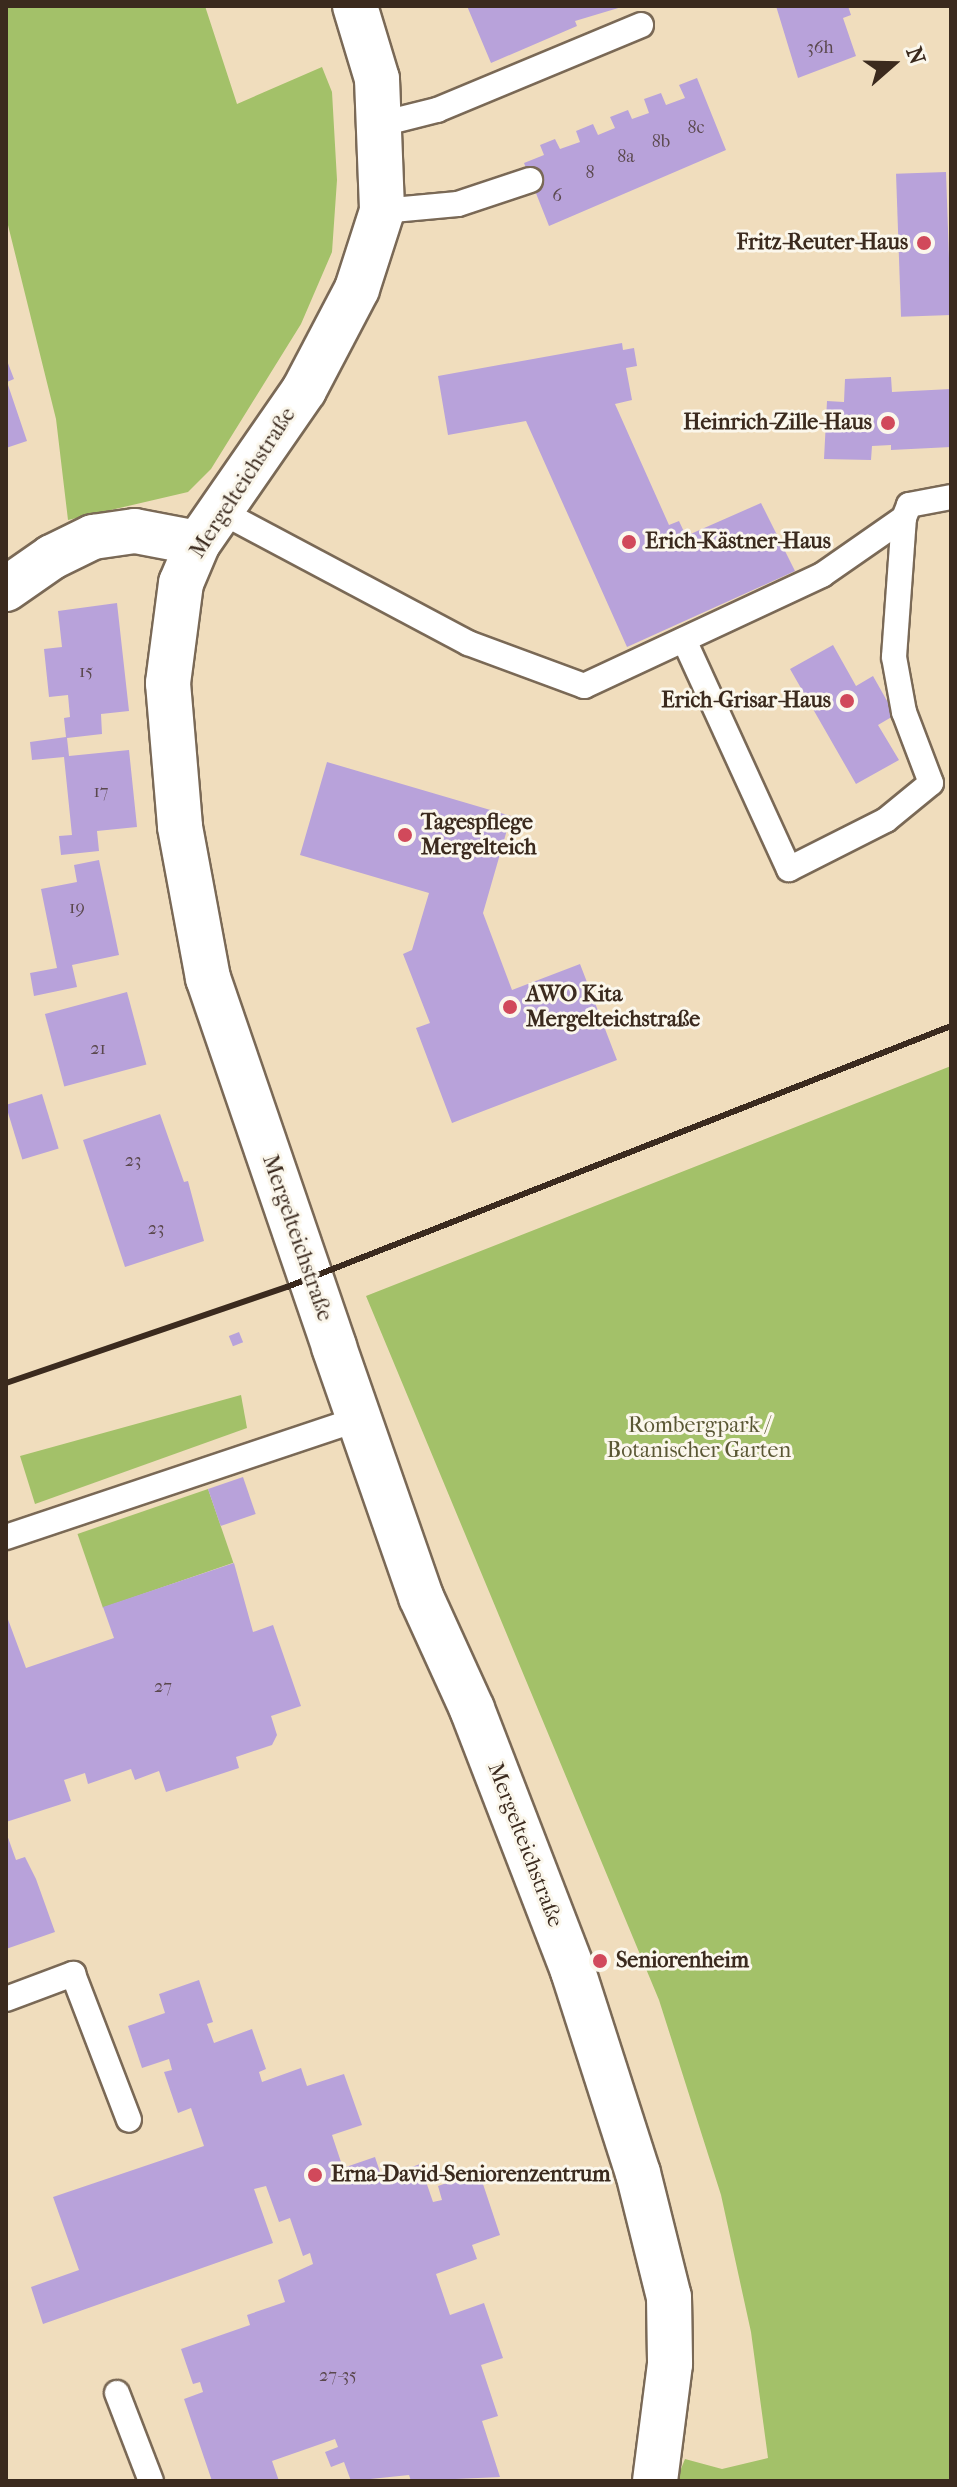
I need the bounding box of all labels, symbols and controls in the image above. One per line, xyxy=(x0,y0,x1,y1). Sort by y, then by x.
north arrow xyxy=(853,24,933,104)
house number: 36h xyxy=(806,37,834,59)
text: N xyxy=(900,43,931,68)
house number: 8c xyxy=(688,117,704,139)
house number: 8b xyxy=(652,131,670,153)
house number: 8a xyxy=(617,146,635,168)
house number: 8 xyxy=(585,162,595,184)
house number: 6 xyxy=(552,185,562,207)
place label: Fritz-Reuter-Haus xyxy=(736,230,908,256)
marker: Fritz-Reuter-Haus xyxy=(915,234,933,252)
street label: Mergelteichstraße xyxy=(185,403,301,563)
place label: Heinrich-Zille-Haus xyxy=(683,410,872,436)
marker: Heinrich-Zille-Haus xyxy=(879,414,897,432)
place label: Erich-Kästner-Haus xyxy=(645,529,831,555)
marker: Erich-Kästner-Haus xyxy=(620,533,638,551)
house number: 15 xyxy=(79,661,93,683)
place label: Erich-Grisar-Haus xyxy=(661,688,831,714)
marker: Erich-Grisar-Haus xyxy=(838,692,856,710)
house number: 17 xyxy=(93,781,109,803)
place label: Tagespflege Mergelteich xyxy=(421,809,537,860)
marker: Tagespflege Mergelteich xyxy=(396,826,414,844)
house number: 19 xyxy=(69,897,85,919)
place label: AWO Kita Mergelteichstraße xyxy=(526,981,700,1032)
marker: AWO Kita Mergelteichstraße xyxy=(501,998,519,1016)
house number: 21 xyxy=(90,1038,106,1060)
house number: 23 xyxy=(125,1150,141,1172)
street label: Mergelteichstraße xyxy=(256,1151,338,1325)
house number: 23 xyxy=(148,1218,164,1240)
park label: Rombergpark / Botanischer Garten xyxy=(607,1412,791,1464)
house number: 27 xyxy=(154,1676,172,1698)
street label: Mergelteichstraße xyxy=(481,1759,569,1931)
place label: Seniorenheim xyxy=(616,1948,749,1974)
marker: Seniorenheim xyxy=(591,1952,609,1970)
place label: Erna-David-Seniorenzentrum xyxy=(331,2162,611,2188)
marker: Erna-David-Seniorenzentrum xyxy=(306,2166,324,2184)
house number: 27-35 xyxy=(319,2365,357,2387)

